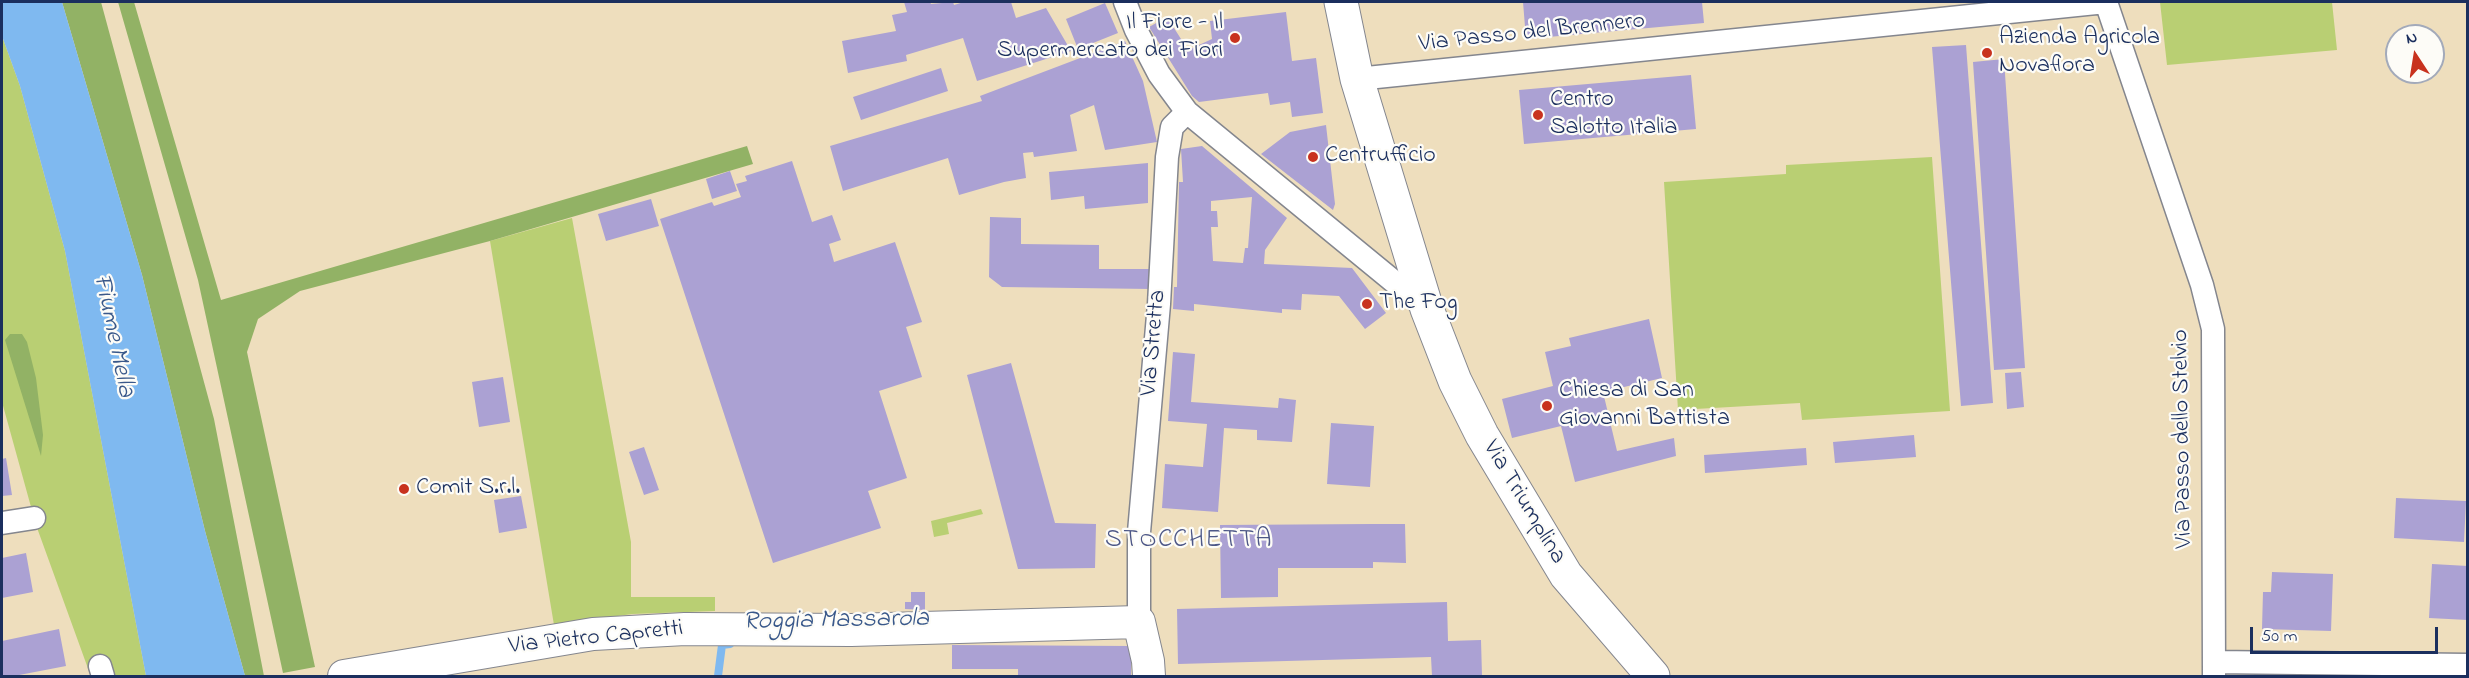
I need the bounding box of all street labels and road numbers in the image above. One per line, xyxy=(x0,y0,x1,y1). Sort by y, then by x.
street label: Via Passo del Brennero xyxy=(1418,8,1646,60)
street label: Via Stretta xyxy=(1136,289,1174,397)
street label: Via Passo dello Stelvio xyxy=(2168,329,2200,549)
street label: Via Triumplina xyxy=(1475,436,1571,570)
street label: Via Pietro Capretti xyxy=(507,616,685,662)

